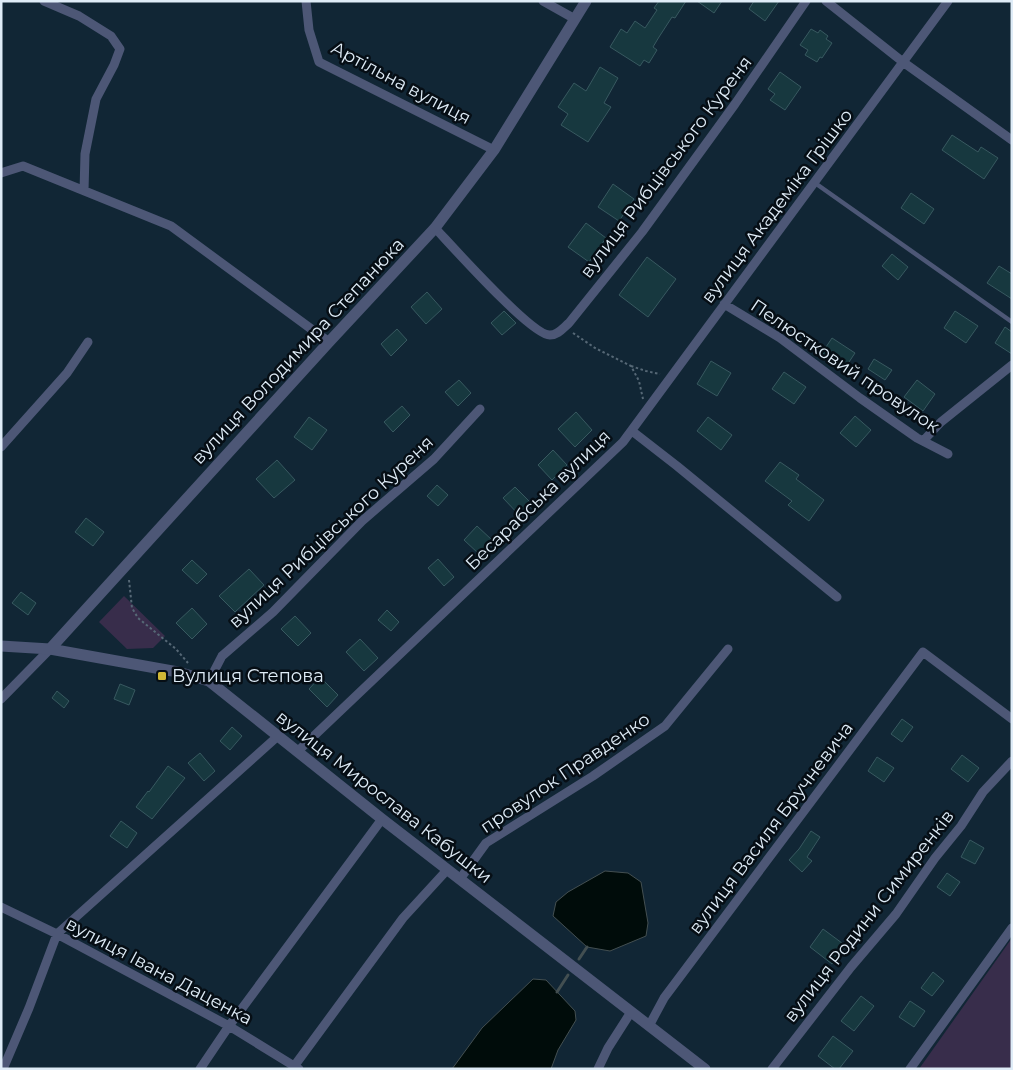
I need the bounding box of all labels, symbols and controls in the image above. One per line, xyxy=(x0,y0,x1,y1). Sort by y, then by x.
street label: Артільна вулиця xyxy=(327,37,475,129)
street label: вулиця Рибцівського Куреня xyxy=(575,52,757,282)
street label: вулиця Академіка Грішко xyxy=(697,105,857,307)
street label: вулиця Володимира Степанюка xyxy=(187,233,409,469)
street label: Пелюстковий провулок xyxy=(746,295,944,438)
street label: Бесарабська вулиця xyxy=(461,425,615,575)
street label: вулиця Рибцівського Куреня xyxy=(224,431,438,633)
place label: Вулиця Степова xyxy=(172,665,324,687)
marker: Вулиця Степова xyxy=(156,670,168,682)
street label: вулиця Мирослава Кабушки xyxy=(272,706,496,888)
street label: провулок Правденко xyxy=(476,708,654,838)
street label: вулиця Василя Бручневича xyxy=(684,718,858,938)
street label: вулиця Родини Симиренків xyxy=(779,805,959,1027)
street label: вулиця Івана Даценка xyxy=(62,913,256,1029)

